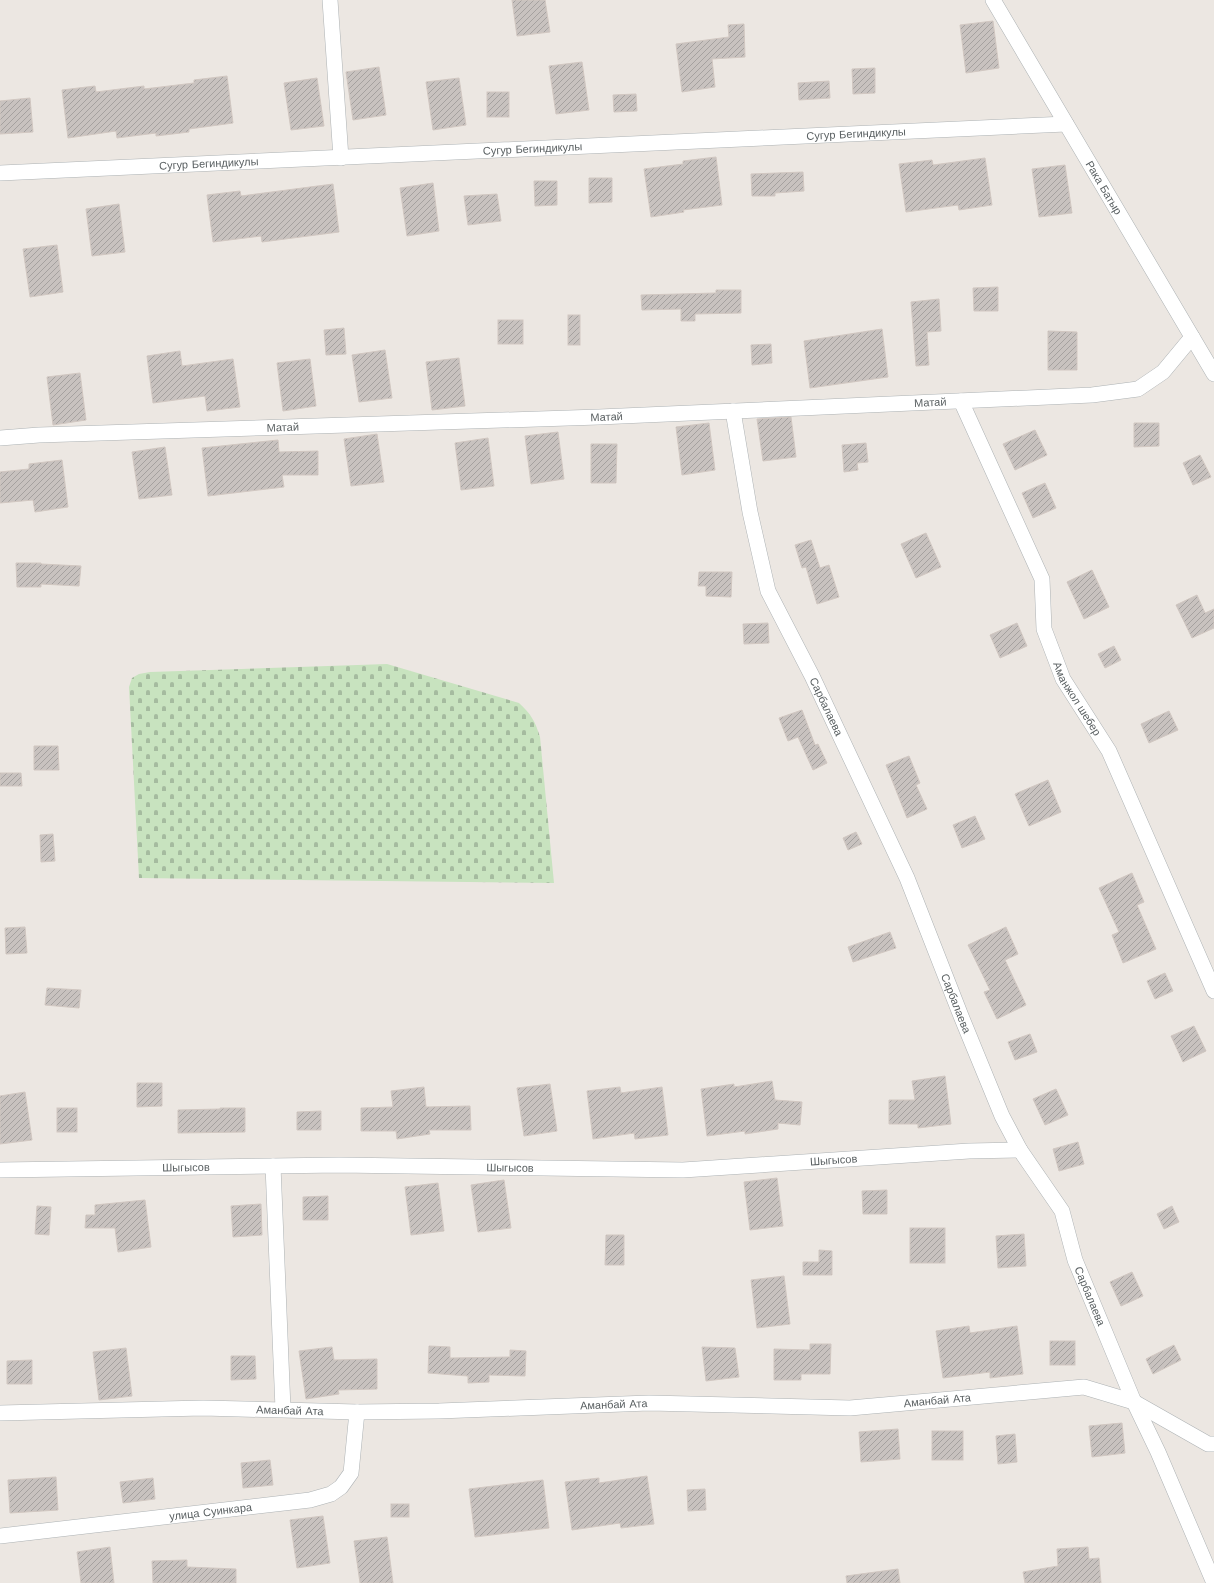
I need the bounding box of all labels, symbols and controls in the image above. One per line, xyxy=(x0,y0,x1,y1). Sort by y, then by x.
street label: Сугур Бегиндикулы xyxy=(806,125,906,142)
street label: Сугур Бегиндикулы xyxy=(482,140,583,157)
street label: Сугур Бегиндикулы xyxy=(159,155,259,172)
street label: Рака Батыр xyxy=(1083,158,1125,217)
street label: Матай xyxy=(914,395,947,409)
street label: Матай xyxy=(590,409,623,424)
street label: Матай xyxy=(266,420,299,434)
street label: Аманжол шебер xyxy=(1051,660,1104,738)
street label: Сарбалаева xyxy=(807,675,846,739)
street label: Сарбалаева xyxy=(939,972,974,1036)
street label: Шыгысов xyxy=(809,1152,858,1168)
street label: Шыгысов xyxy=(162,1160,210,1174)
street label: Шыгысов xyxy=(486,1161,534,1174)
street label: Сарбалаева xyxy=(1072,1265,1108,1329)
street label: Аманбай Ата xyxy=(903,1391,972,1410)
street label: Аманбай Ата xyxy=(580,1397,649,1412)
street label: Аманбай Ата xyxy=(256,1403,325,1418)
street label: улица Суинкара xyxy=(169,1500,254,1523)

